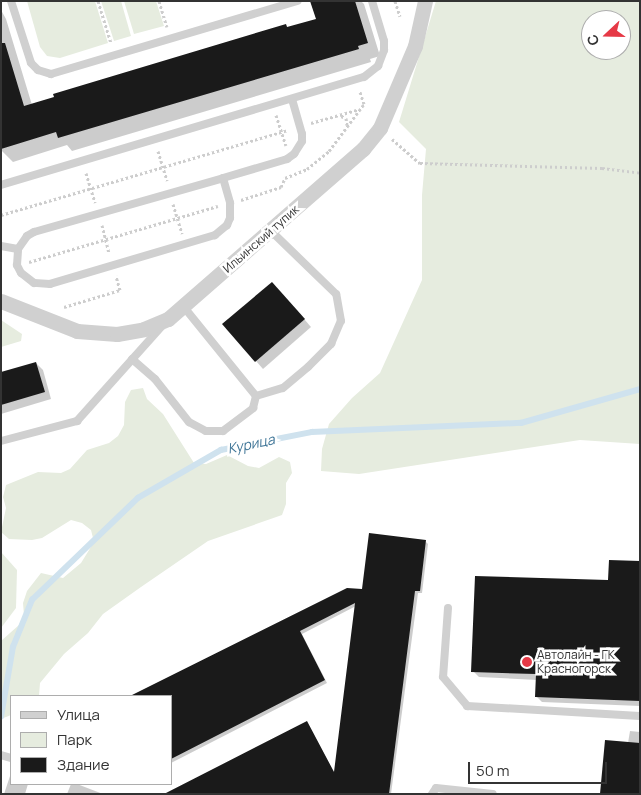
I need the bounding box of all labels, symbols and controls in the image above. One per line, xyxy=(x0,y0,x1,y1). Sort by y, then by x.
north arrow xyxy=(581,10,631,60)
text: С xyxy=(582,32,603,48)
street label: Ильинский тупик xyxy=(220,202,302,276)
water label: Курица xyxy=(226,431,276,457)
place label: Автолайн - ГК Красногорск xyxy=(537,648,615,676)
marker: Автолайн - ГК Красногорск xyxy=(521,656,533,668)
legend xyxy=(10,695,172,785)
text: Улица xyxy=(57,704,100,725)
text: Парк xyxy=(57,729,92,750)
scale bar xyxy=(471,752,610,784)
text: Здание xyxy=(57,754,109,775)
text: 50 m xyxy=(476,760,510,781)

